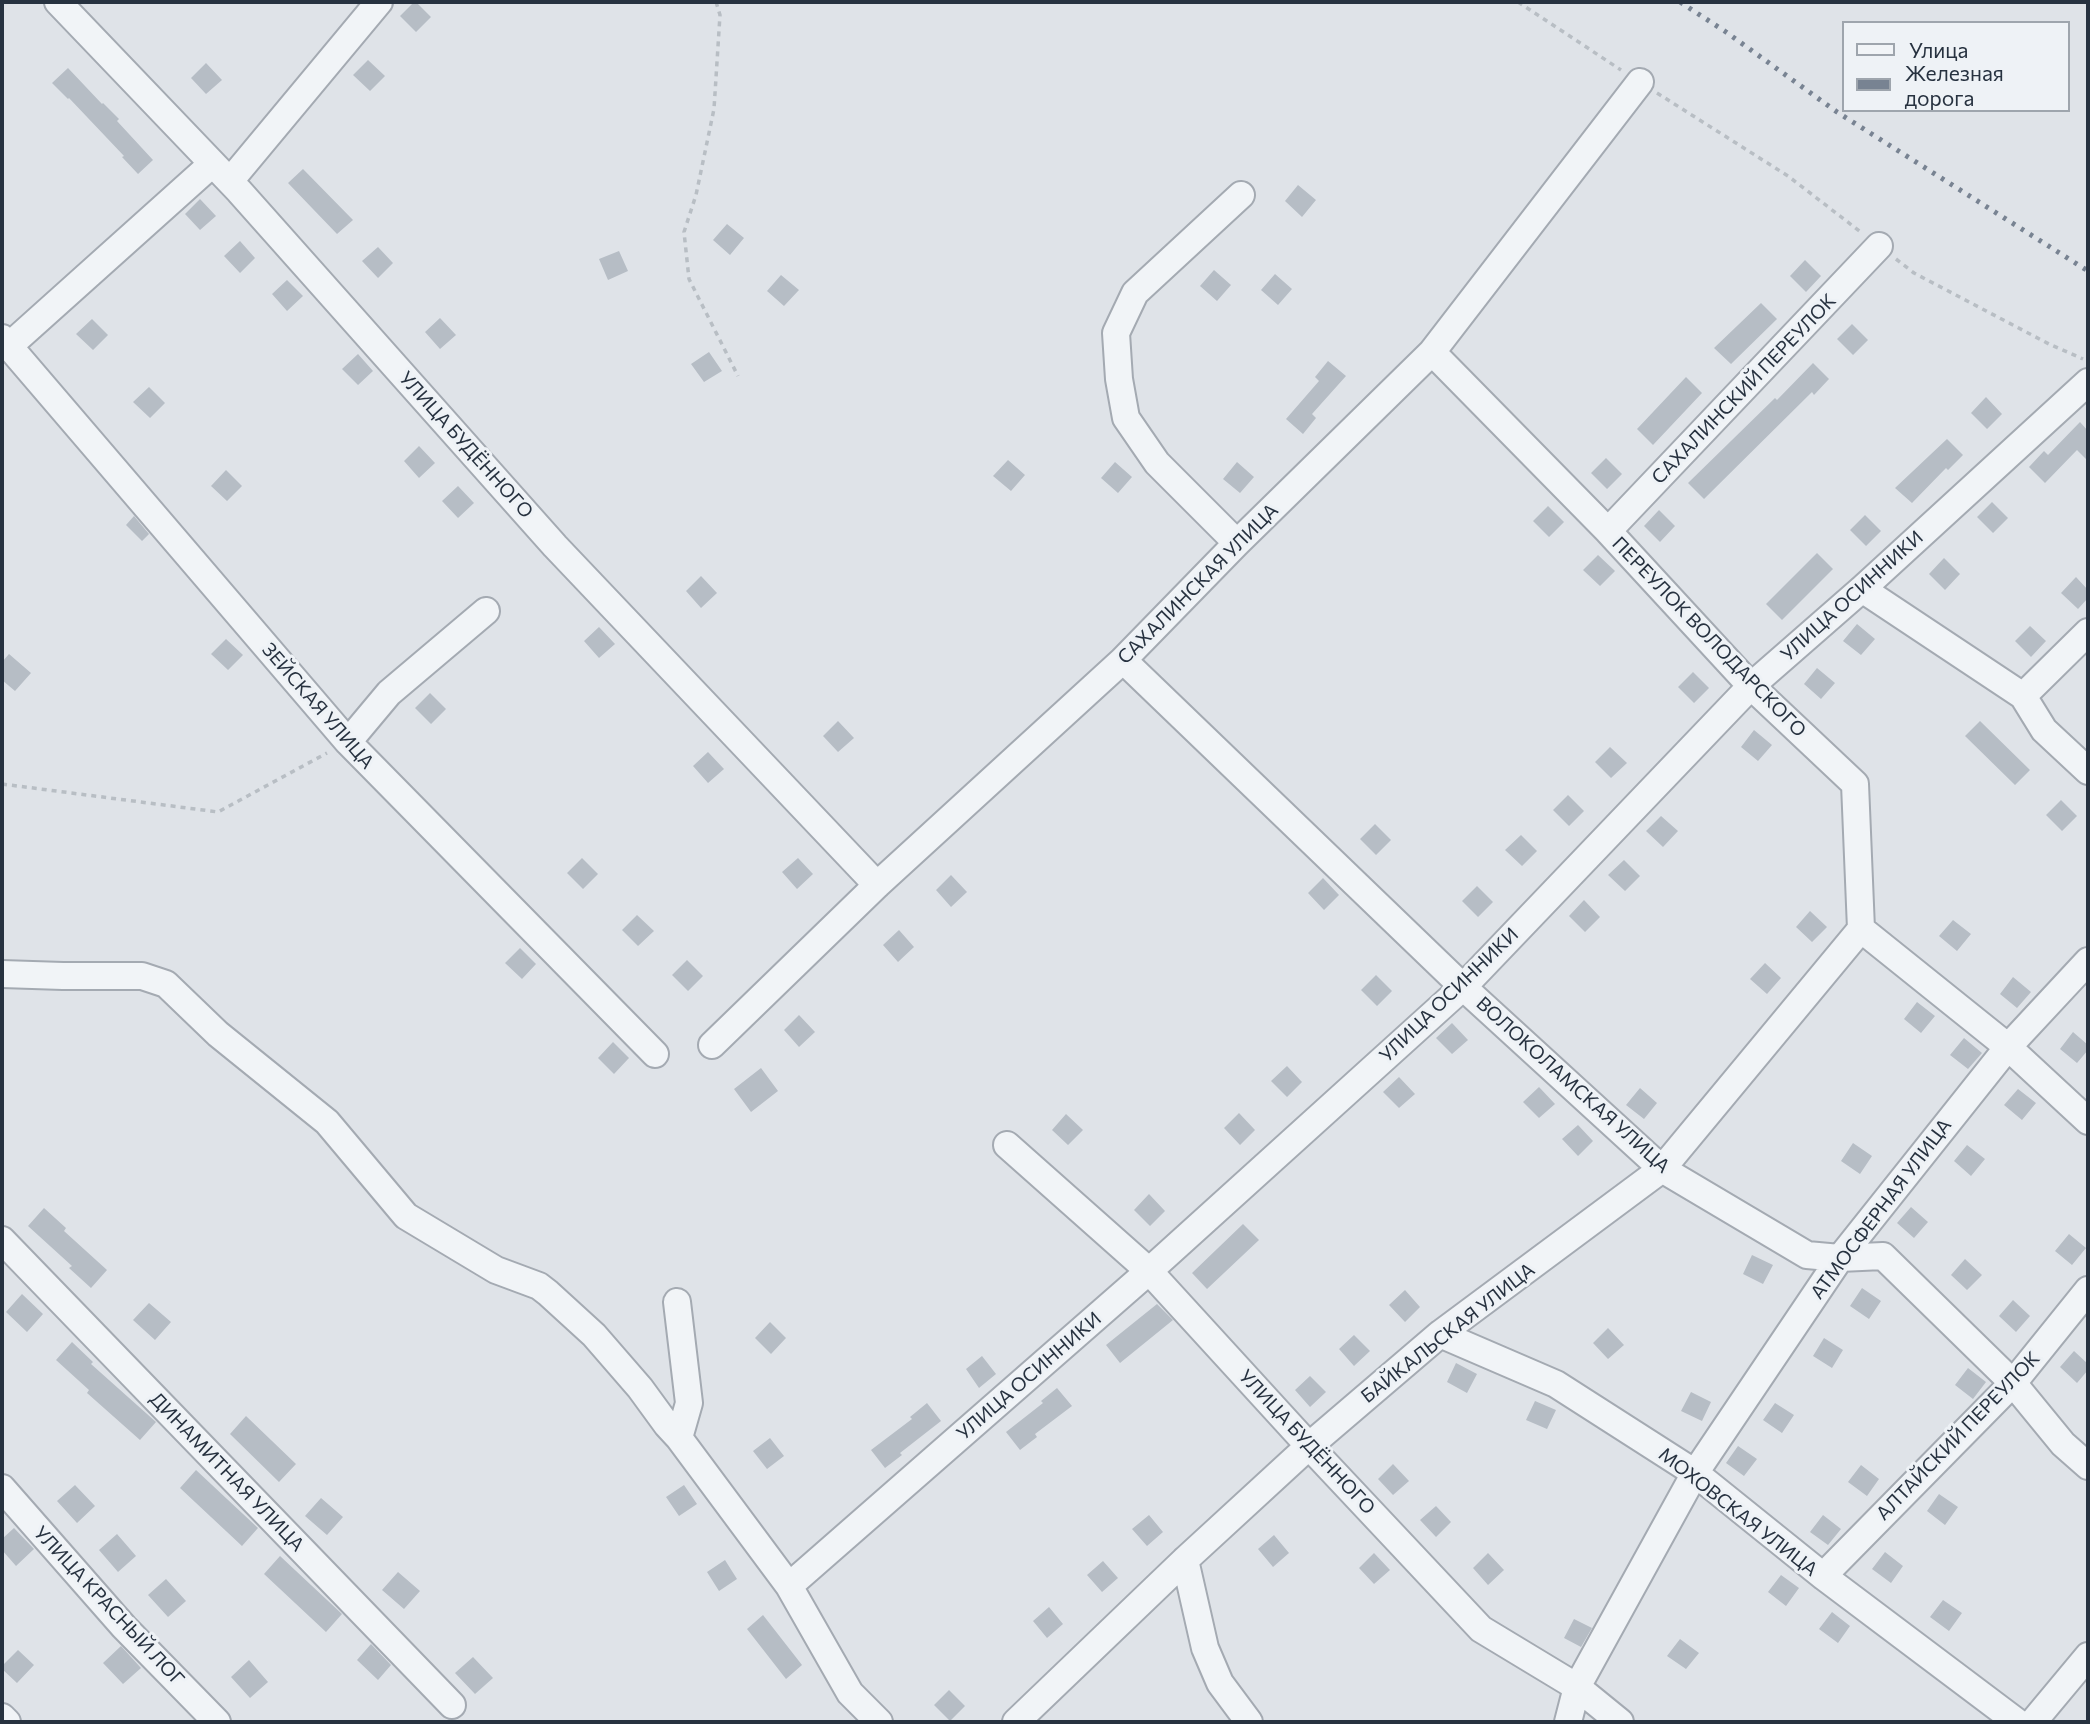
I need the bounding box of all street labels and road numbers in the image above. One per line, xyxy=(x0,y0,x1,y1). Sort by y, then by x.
street label: САХАЛИНСКИЙ ПЕРЕУЛОК xyxy=(1647,289,1841,489)
street label: УЛИЦА БУДЁННОГО xyxy=(394,367,538,523)
street label: САХАЛИНСКАЯ УЛИЦА xyxy=(1113,499,1283,669)
street label: УЛИЦА ОСИННИКИ xyxy=(1776,526,1928,666)
street label: ПЕРЕУЛОК ВОЛОДАРСКОГО xyxy=(1607,532,1811,742)
street label: ЗЕЙСКАЯ УЛИЦА xyxy=(257,639,379,773)
street label: УЛИЦА ОСИННИКИ xyxy=(1375,923,1523,1067)
street label: ВОЛОКОЛАМСКАЯ УЛИЦА xyxy=(1472,992,1674,1178)
street label: АТМОСФЕРНАЯ УЛИЦА xyxy=(1806,1114,1956,1304)
street label: БАЙКАЛЬСКАЯ УЛИЦА xyxy=(1357,1258,1539,1408)
street label: УЛИЦА ОСИННИКИ xyxy=(952,1307,1106,1445)
street label: АЛТАЙСКИЙ ПЕРЕУЛОК xyxy=(1871,1347,2045,1525)
street label: УЛИЦА БУДЁННОГО xyxy=(1234,1365,1380,1519)
street label: ДИНАМИТНАЯ УЛИЦА xyxy=(145,1388,309,1556)
street label: МОХОВСКАЯ УЛИЦА xyxy=(1654,1443,1822,1581)
street label: УЛИЦА КРАСНЫЙ ЛОГ xyxy=(29,1521,189,1691)

